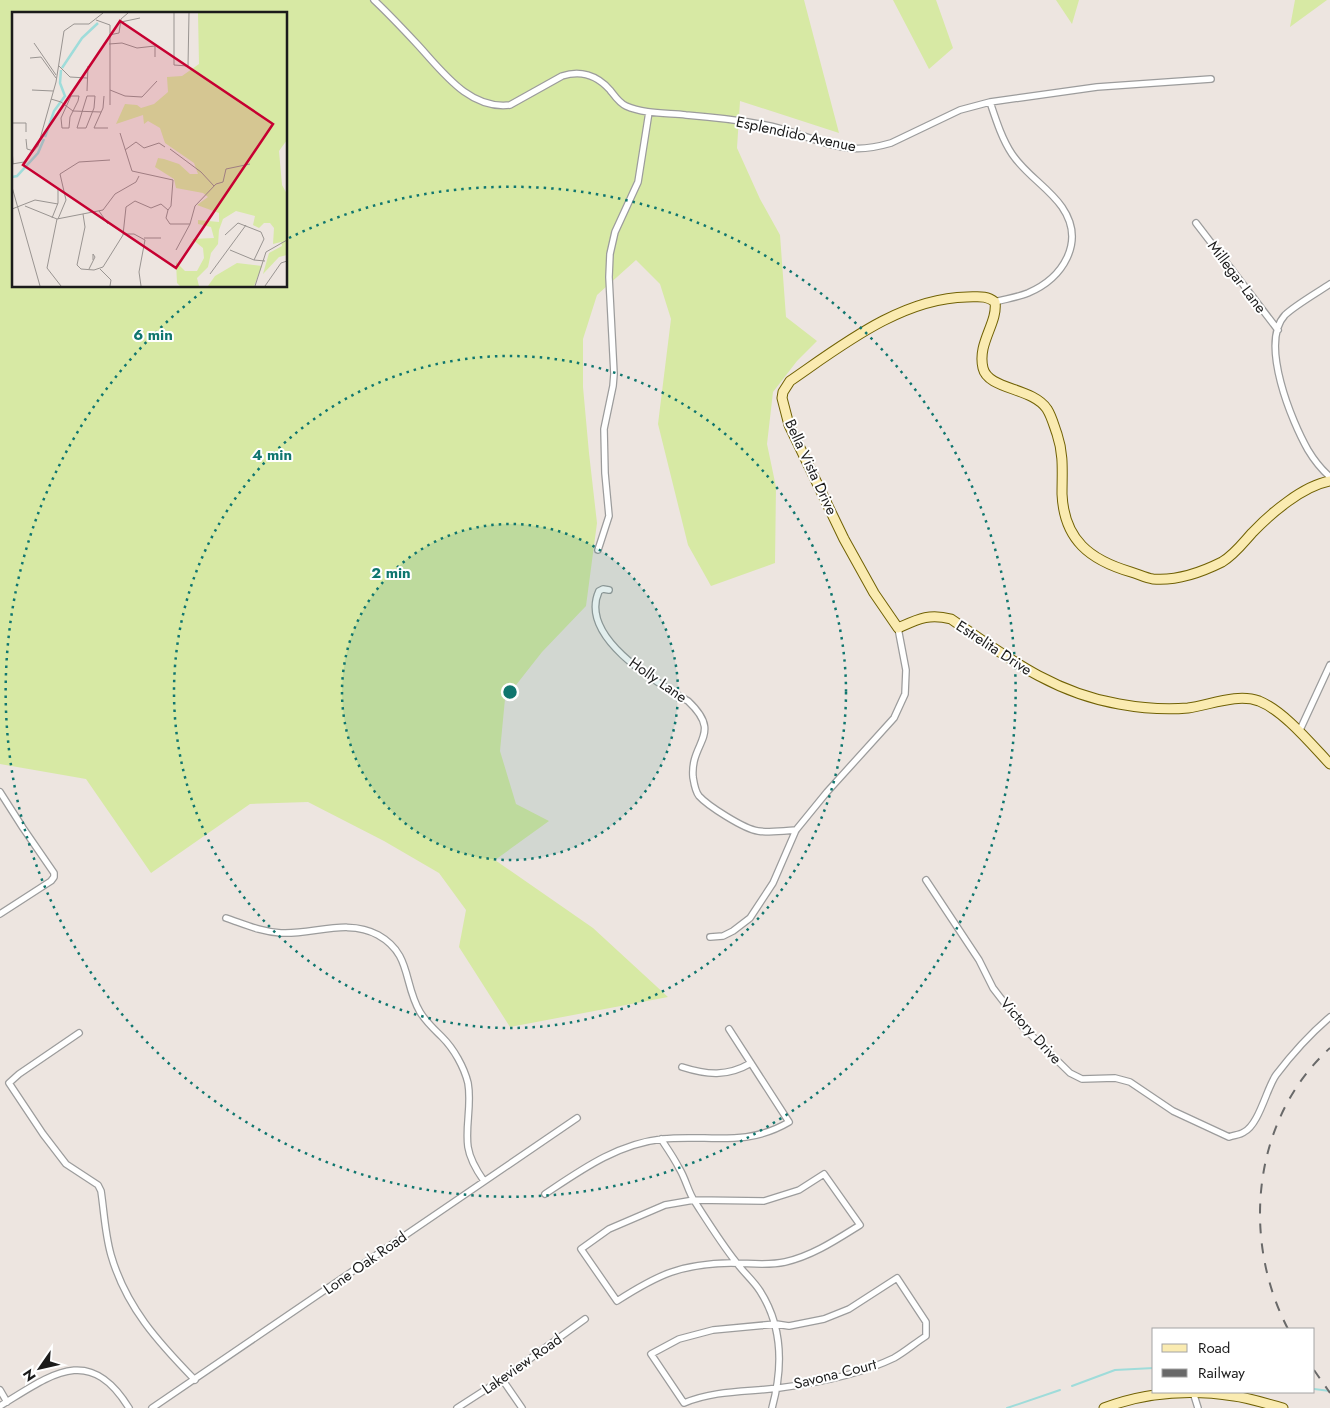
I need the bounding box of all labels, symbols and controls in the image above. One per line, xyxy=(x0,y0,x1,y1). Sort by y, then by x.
inset map xyxy=(12,12,288,288)
street label: Esplendido Avenue xyxy=(734,111,858,158)
street label: Millegar Lane xyxy=(1202,236,1272,318)
text: 6 min xyxy=(133,324,173,346)
street label: Bella Vista Drive xyxy=(779,416,843,519)
text: 4 min xyxy=(252,444,292,466)
text: 2 min xyxy=(371,562,411,584)
street label: Estrelita Drive xyxy=(952,615,1037,681)
street label: Holly Lane xyxy=(624,652,692,708)
centre of rings xyxy=(501,683,519,701)
street label: Victory Drive xyxy=(995,993,1067,1069)
street label: Lone Oak Road xyxy=(319,1226,411,1300)
street label: Lakeview Road xyxy=(478,1328,566,1400)
legend xyxy=(1152,1328,1315,1393)
text: Road xyxy=(1198,1337,1230,1359)
north arrow xyxy=(15,1343,65,1393)
street label: Savona Court xyxy=(791,1353,879,1395)
text: Railway xyxy=(1198,1362,1245,1384)
text: N xyxy=(18,1365,41,1385)

